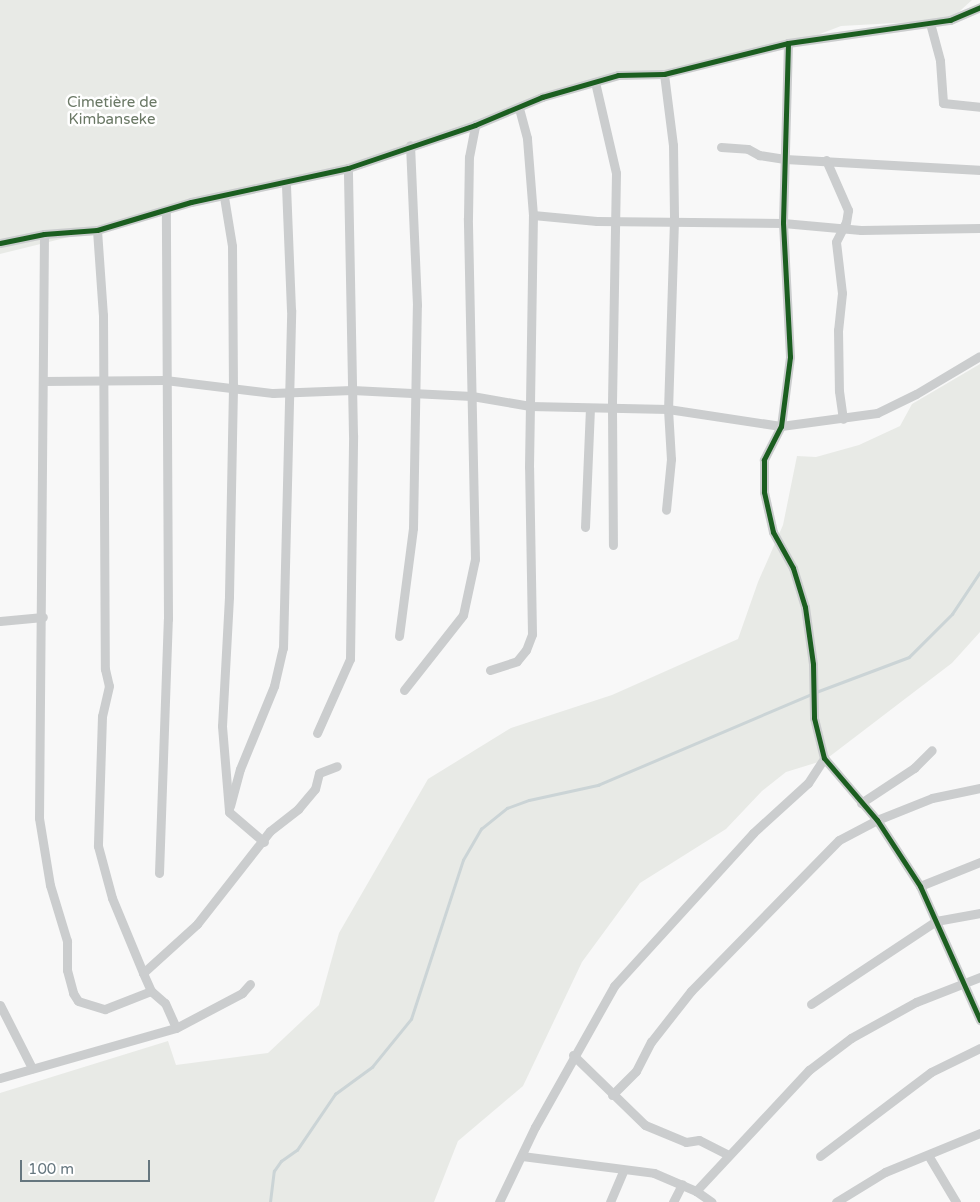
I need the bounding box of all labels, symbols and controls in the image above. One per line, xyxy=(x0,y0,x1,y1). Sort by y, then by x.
park label: Cimetière de Kimbanseke xyxy=(67,93,157,128)
scale bar xyxy=(22,1150,152,1182)
text: 100 m xyxy=(28,1160,74,1178)

